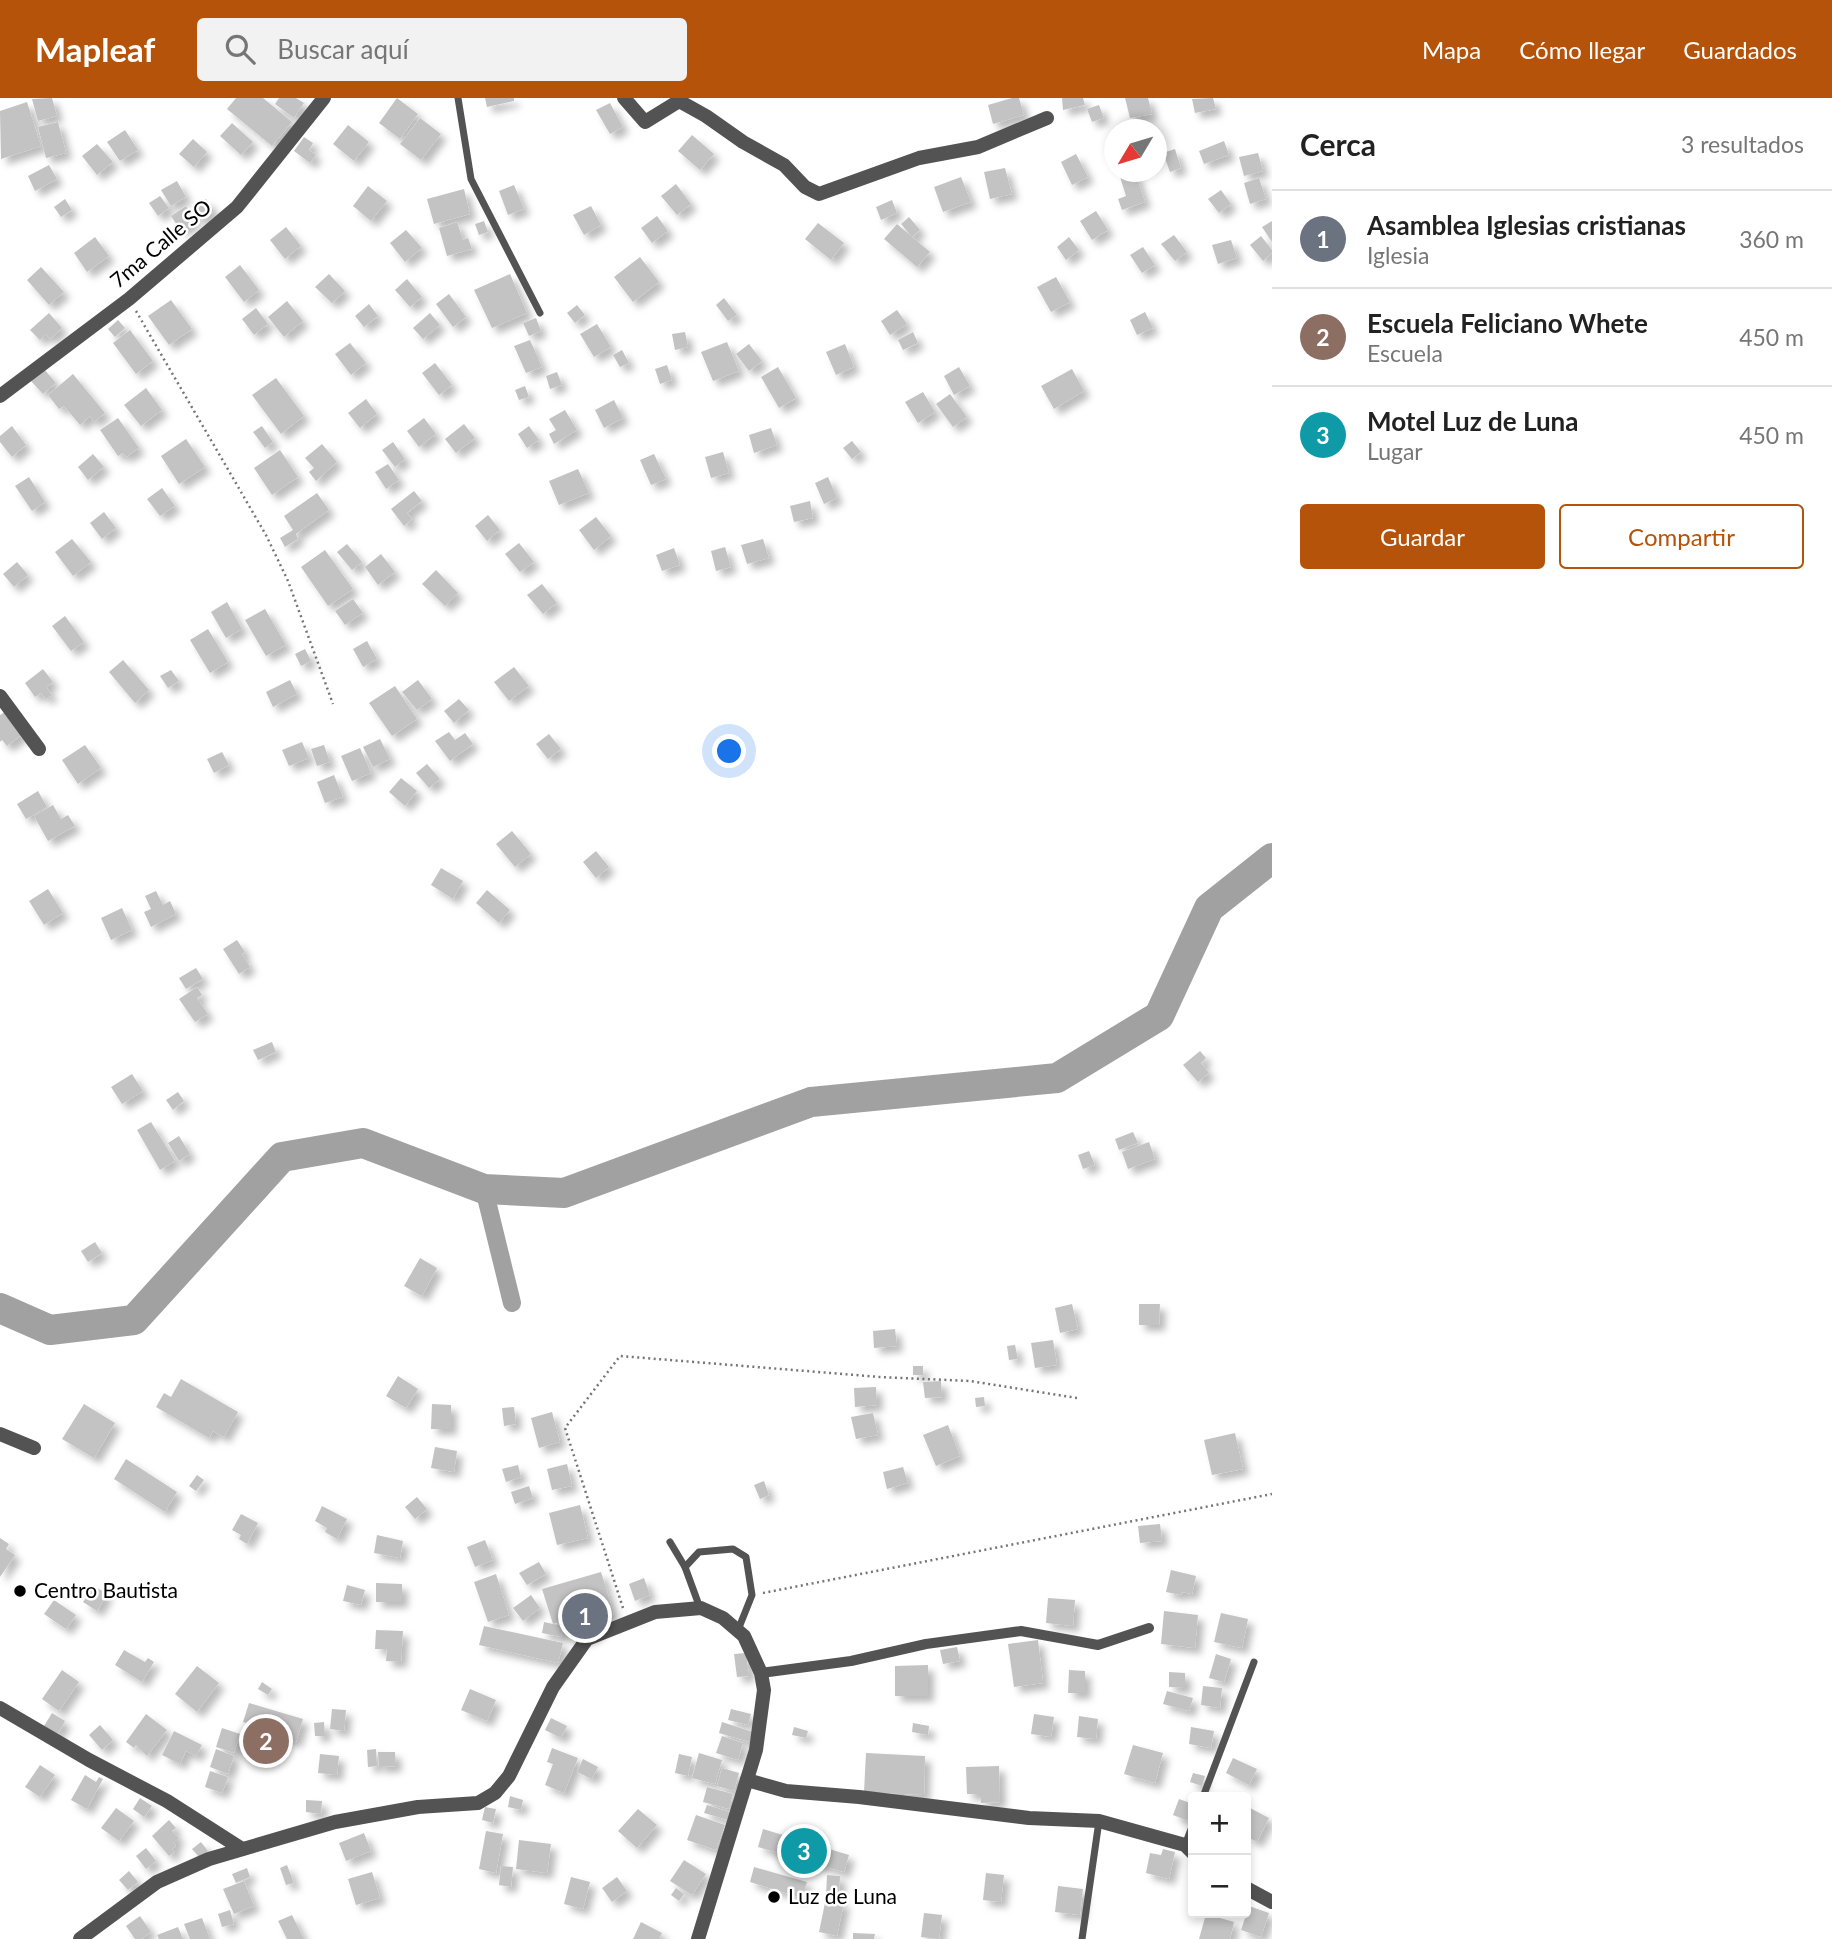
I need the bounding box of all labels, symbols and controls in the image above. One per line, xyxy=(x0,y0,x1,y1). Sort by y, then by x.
search box xyxy=(197,18,687,81)
text: Mapleaf xyxy=(35,29,155,69)
icon: search xyxy=(221,30,259,68)
text: Buscar aquí xyxy=(277,33,409,65)
text: Mapa xyxy=(1422,35,1481,64)
text: Cómo llegar xyxy=(1519,35,1645,64)
text: Guardados xyxy=(1683,35,1797,64)
north arrow xyxy=(1104,119,1167,182)
text: Cerca xyxy=(1300,126,1376,162)
text: 3 resultados xyxy=(1681,130,1804,158)
street label: 7ma Calle SO xyxy=(104,193,216,292)
text: Asamblea Iglesias cristianas xyxy=(1367,209,1686,241)
text: 1 xyxy=(1316,225,1330,253)
text: 360 m xyxy=(1739,225,1804,253)
text: Iglesia xyxy=(1367,241,1430,269)
text: Escuela Feliciano Whete xyxy=(1367,307,1648,339)
text: 2 xyxy=(1316,323,1330,351)
text: 450 m xyxy=(1739,323,1804,351)
text: Escuela xyxy=(1367,339,1443,367)
text: Motel Luz de Luna xyxy=(1367,405,1578,437)
text: 3 xyxy=(1316,421,1330,449)
text: 450 m xyxy=(1739,421,1804,449)
text: Lugar xyxy=(1367,437,1423,465)
button: Guardar xyxy=(1300,504,1545,569)
button: Compartir xyxy=(1559,504,1804,569)
your location xyxy=(712,734,746,768)
place label: Centro Bautista xyxy=(34,1577,178,1602)
marker: Centro Bautista xyxy=(12,1583,28,1599)
pin: 1 xyxy=(562,1590,608,1642)
pin: 2 xyxy=(243,1715,289,1767)
map controls xyxy=(1188,1792,1251,1918)
button: + xyxy=(1188,1792,1251,1855)
pin: 3 xyxy=(781,1825,827,1877)
button: − xyxy=(1188,1855,1251,1918)
place label: Luz de Luna xyxy=(788,1883,897,1908)
marker: Luz de Luna xyxy=(766,1889,782,1905)

